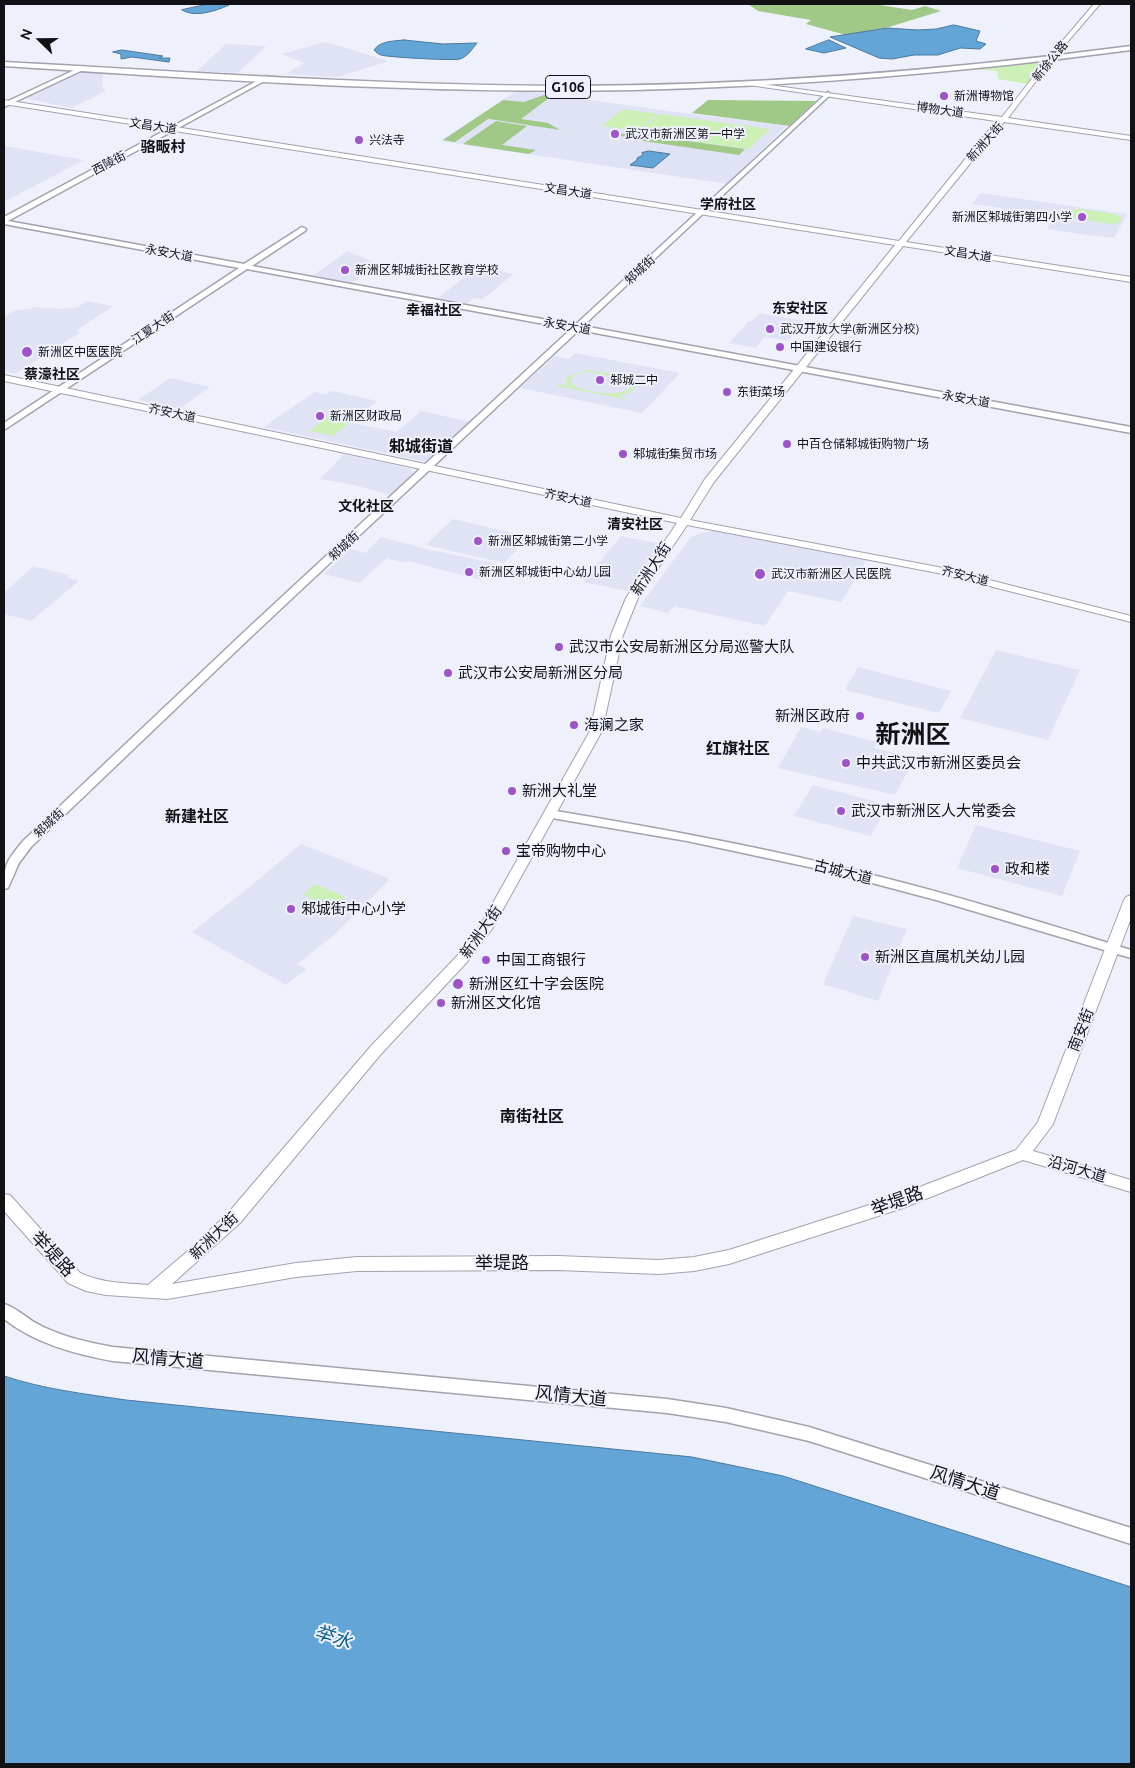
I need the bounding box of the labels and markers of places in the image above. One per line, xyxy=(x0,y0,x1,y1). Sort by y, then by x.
place label: 新洲博物馆 xyxy=(954,89,1014,103)
marker: 新洲博物馆 xyxy=(938,90,950,102)
place label: 武汉市新洲区第一中学 xyxy=(625,127,745,141)
marker: 武汉市新洲区第一中学 xyxy=(609,128,621,140)
place label: 兴法寺 xyxy=(369,133,405,147)
marker: 兴法寺 xyxy=(353,134,365,146)
place label: 新洲区邾城街第四小学 xyxy=(952,210,1072,224)
marker: 新洲区邾城街第四小学 xyxy=(1076,211,1088,223)
place label: 新洲区邾城街社区教育学校 xyxy=(355,263,499,277)
marker: 新洲区邾城街社区教育学校 xyxy=(339,264,351,276)
place label: 武汉开放大学(新洲区分校) xyxy=(780,322,920,336)
marker: 武汉开放大学(新洲区分校) xyxy=(764,323,776,335)
place label: 中国建设银行 xyxy=(790,340,862,354)
marker: 中国建设银行 xyxy=(774,341,786,353)
marker: 新洲区中医医院 xyxy=(20,345,34,359)
place label: 新洲区中医医院 xyxy=(38,345,122,359)
place label: 邾城二中 xyxy=(610,373,658,387)
marker: 邾城二中 xyxy=(594,374,606,386)
place label: 东街菜场 xyxy=(737,385,785,399)
marker: 东街菜场 xyxy=(721,386,733,398)
place label: 新洲区财政局 xyxy=(330,409,402,423)
marker: 新洲区财政局 xyxy=(314,410,326,422)
place label: 中百仓储邾城街购物广场 xyxy=(797,437,929,451)
marker: 中百仓储邾城街购物广场 xyxy=(781,438,793,450)
place label: 邾城街集贸市场 xyxy=(633,447,717,461)
marker: 邾城街集贸市场 xyxy=(617,448,629,460)
place label: 新洲区邾城街第二小学 xyxy=(488,534,608,548)
marker: 新洲区邾城街第二小学 xyxy=(472,535,484,547)
place label: 新洲区邾城街中心幼儿园 xyxy=(479,565,611,579)
marker: 新洲区邾城街中心幼儿园 xyxy=(463,566,475,578)
marker: 武汉市新洲区人民医院 xyxy=(753,567,767,581)
place label: 武汉市新洲区人民医院 xyxy=(771,567,891,581)
place label: 武汉市公安局新洲区分局巡警大队 xyxy=(569,638,794,656)
marker: 武汉市公安局新洲区分局巡警大队 xyxy=(553,641,565,653)
place label: 武汉市公安局新洲区分局 xyxy=(458,664,623,682)
marker: 武汉市公安局新洲区分局 xyxy=(442,667,454,679)
place label: 新洲区政府 xyxy=(775,707,850,725)
marker: 新洲区政府 xyxy=(854,710,866,722)
place label: 海澜之家 xyxy=(584,716,644,734)
marker: 海澜之家 xyxy=(568,719,580,731)
place label: 中共武汉市新洲区委员会 xyxy=(856,754,1021,772)
marker: 中共武汉市新洲区委员会 xyxy=(840,757,852,769)
place label: 新洲大礼堂 xyxy=(522,782,597,800)
marker: 新洲大礼堂 xyxy=(506,785,518,797)
place label: 武汉市新洲区人大常委会 xyxy=(851,802,1016,820)
marker: 武汉市新洲区人大常委会 xyxy=(835,805,847,817)
place label: 宝帝购物中心 xyxy=(516,842,606,860)
marker: 宝帝购物中心 xyxy=(500,845,512,857)
place label: 政和楼 xyxy=(1005,860,1050,878)
marker: 政和楼 xyxy=(989,863,1001,875)
place label: 邾城街中心小学 xyxy=(301,900,406,918)
marker: 邾城街中心小学 xyxy=(285,903,297,915)
place label: 新洲区直属机关幼儿园 xyxy=(875,948,1025,966)
place label: 中国工商银行 xyxy=(496,951,586,969)
marker: 新洲区直属机关幼儿园 xyxy=(859,951,871,963)
marker: 中国工商银行 xyxy=(480,954,492,966)
place label: 新洲区红十字会医院 xyxy=(469,975,604,993)
marker: 新洲区红十字会医院 xyxy=(451,977,465,991)
place label: 新洲区文化馆 xyxy=(451,994,541,1012)
marker: 新洲区文化馆 xyxy=(435,997,447,1009)

